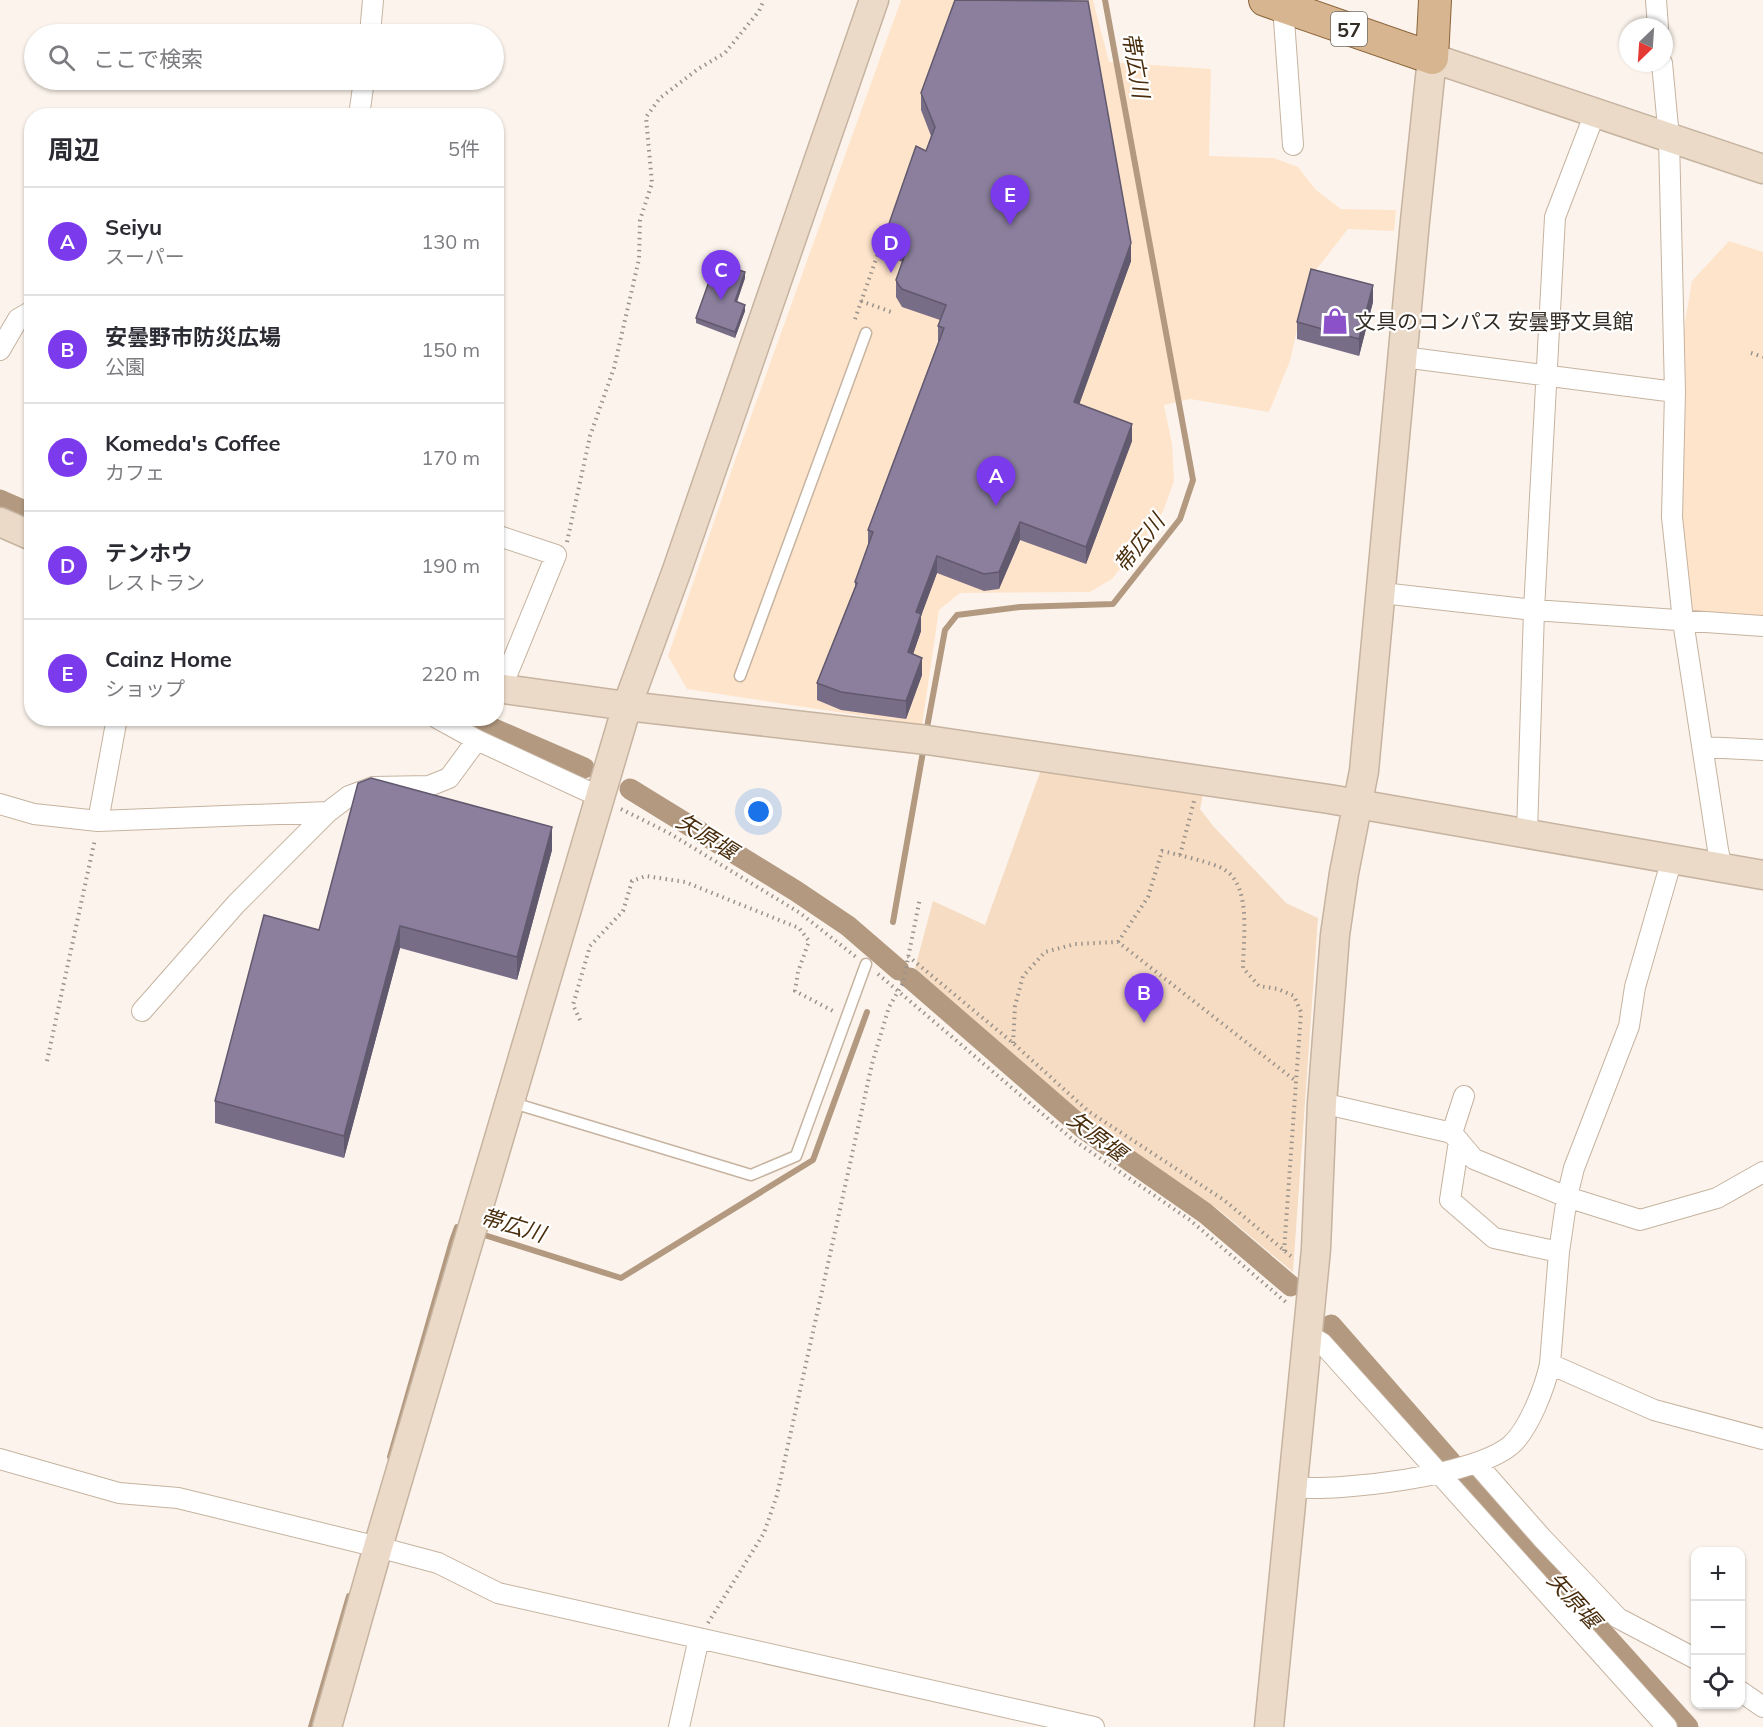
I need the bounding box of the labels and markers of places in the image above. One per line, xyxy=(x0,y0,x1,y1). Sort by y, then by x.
pin: E xyxy=(990,176,1030,225)
pin: D xyxy=(872,224,910,273)
pin: C xyxy=(702,250,740,300)
shop icon: 文具のコンパス 安曇野文具館 xyxy=(1320,306,1350,336)
place label: 文具のコンパス 安曇野文具館 xyxy=(1355,308,1633,334)
pin: A xyxy=(976,456,1016,506)
pin: B xyxy=(1124,974,1164,1023)

